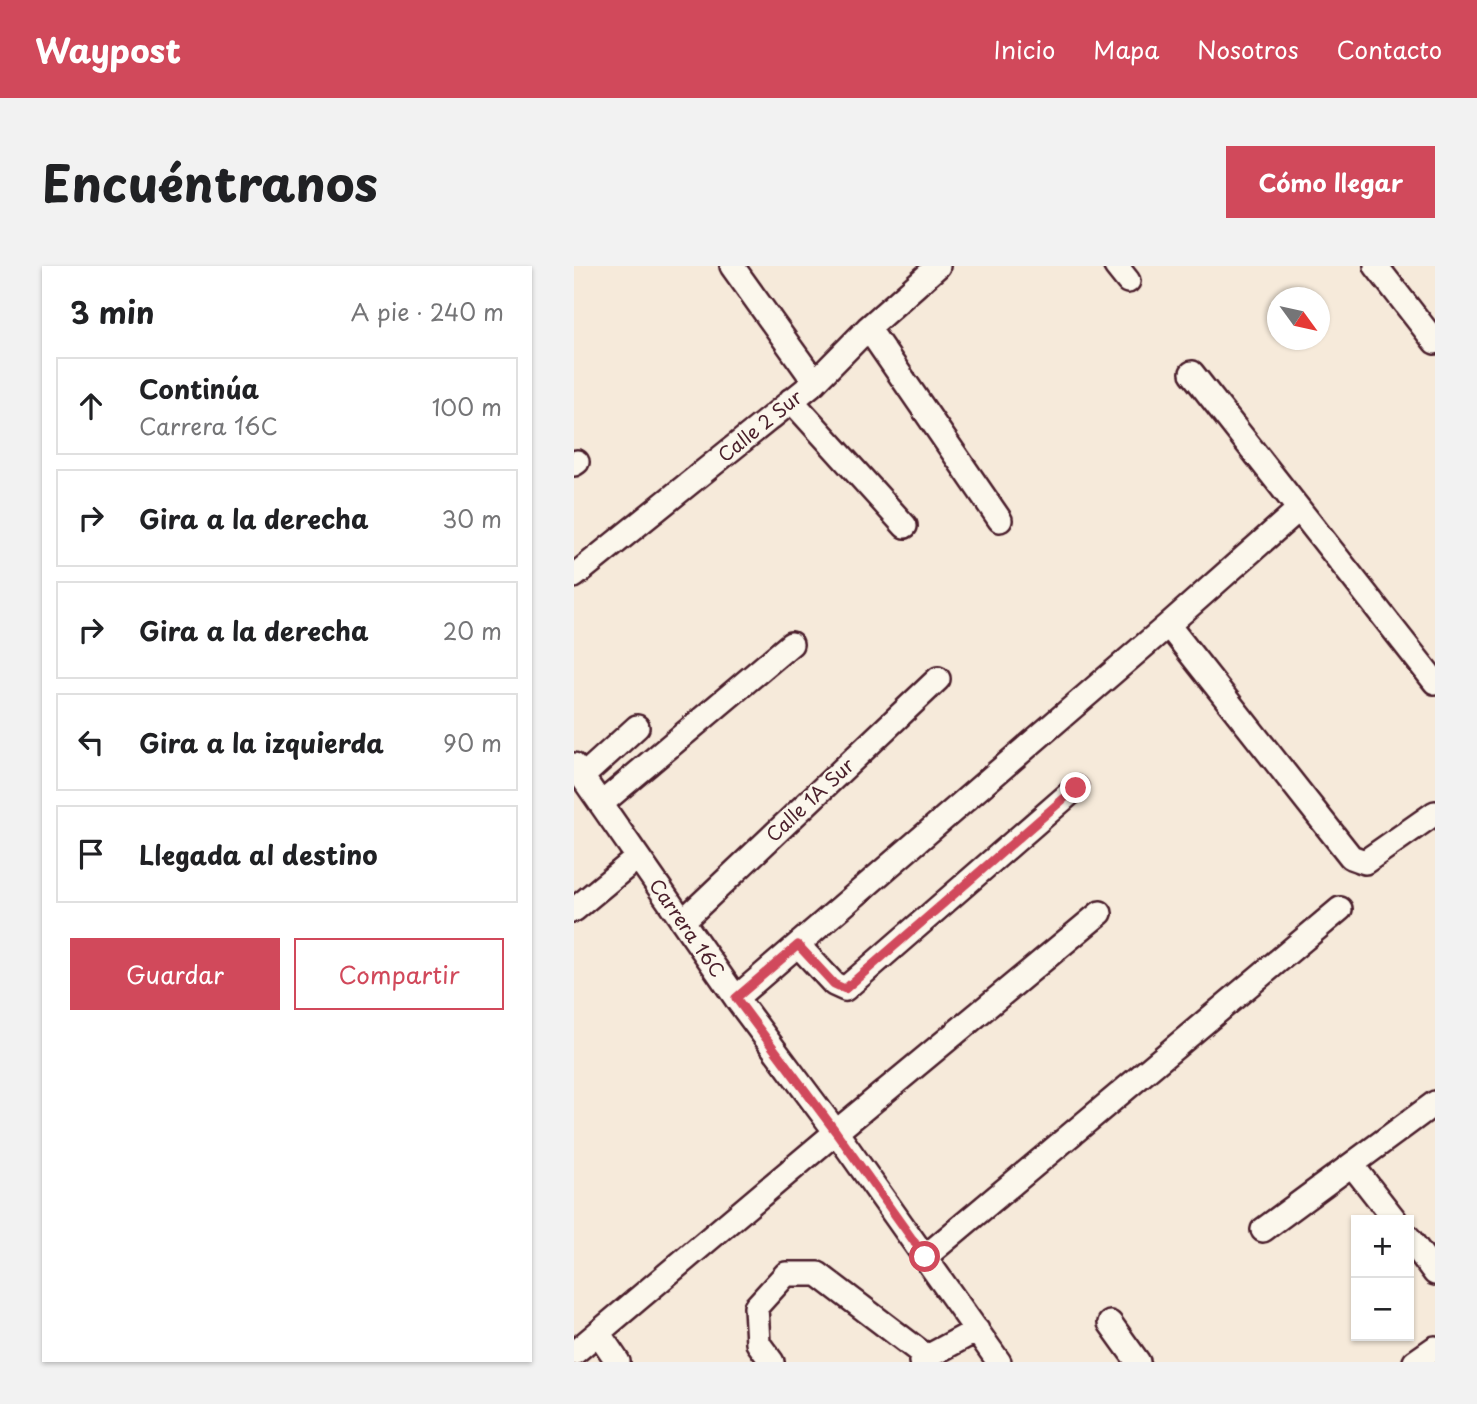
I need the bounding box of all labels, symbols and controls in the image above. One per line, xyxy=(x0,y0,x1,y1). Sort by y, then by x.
text: Waypost xyxy=(35,24,181,74)
text: Inicio xyxy=(994,31,1055,67)
text: Mapa xyxy=(1093,31,1159,67)
text: Nosotros xyxy=(1197,31,1299,67)
text: Contacto xyxy=(1337,31,1442,67)
text: Encuéntranos xyxy=(42,145,378,219)
button: Cómo llegar xyxy=(1226,146,1435,218)
north arrow xyxy=(1267,287,1330,350)
text: 3 min xyxy=(70,289,155,334)
text: A pie · 240 m xyxy=(351,294,504,329)
text: Continúa xyxy=(139,369,259,408)
street label: Calle 2 Sur xyxy=(711,382,808,468)
icon: ahead xyxy=(72,387,110,425)
text: 100 m xyxy=(432,389,502,424)
text: Carrera 16C xyxy=(139,408,278,443)
icon: right xyxy=(72,499,110,537)
text: Gira a la derecha xyxy=(139,499,369,538)
text: 30 m xyxy=(441,501,502,536)
icon: right xyxy=(72,611,110,649)
text: Gira a la derecha xyxy=(139,611,369,650)
text: 20 m xyxy=(443,613,502,648)
icon: left xyxy=(72,723,110,761)
text: Gira a la izquierda xyxy=(139,723,384,762)
text: 90 m xyxy=(443,725,502,760)
street label: Calle 1A Sur xyxy=(759,751,860,848)
route end xyxy=(1060,772,1091,803)
icon: arrive xyxy=(72,835,110,873)
text: Llegada al destino xyxy=(139,835,378,874)
street label: Carrera 16C xyxy=(643,872,732,982)
button: Guardar xyxy=(70,938,280,1010)
button: Compartir xyxy=(294,938,504,1010)
map controls xyxy=(1351,1215,1414,1341)
button: + xyxy=(1351,1215,1414,1278)
route start xyxy=(909,1241,940,1272)
button: − xyxy=(1351,1278,1414,1341)

